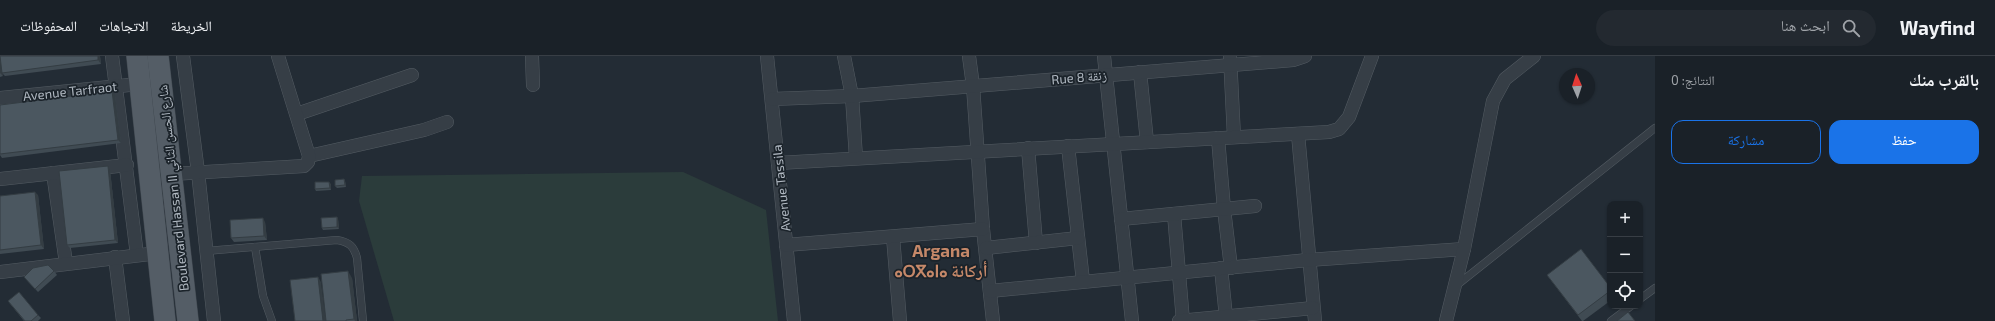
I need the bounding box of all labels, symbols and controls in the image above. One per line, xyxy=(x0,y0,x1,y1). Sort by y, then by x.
search box xyxy=(1596,10,1876,46)
text: ابحث هنا xyxy=(1781,16,1830,34)
text: Wayfind xyxy=(1900,16,1975,39)
text: المحفوظات xyxy=(20,17,77,34)
text: الاتجاهات xyxy=(99,17,149,34)
text: الخريطة xyxy=(171,17,212,34)
icon: search xyxy=(1840,17,1862,39)
street label: Rue 8 زنقة xyxy=(1051,67,1107,88)
north arrow xyxy=(1559,68,1595,104)
text: بالقرب منك xyxy=(1909,69,1979,89)
text: النتائج: 0 xyxy=(1671,72,1715,88)
street label: Avenue Tarfraot xyxy=(22,78,118,104)
street label: Boulevard Hassan II شارع الحسن الثاني xyxy=(154,84,195,292)
button: مشاركة xyxy=(1671,120,1821,164)
button: حفظ xyxy=(1829,120,1979,164)
street label: Avenue Tassila xyxy=(768,144,794,232)
map controls xyxy=(1607,201,1643,309)
button: + xyxy=(1607,201,1643,237)
button: − xyxy=(1607,237,1643,273)
district label: Argana ⴰⵔⴳⴰⵏⴰ أركانة xyxy=(895,240,987,280)
button: locate xyxy=(1607,273,1643,309)

